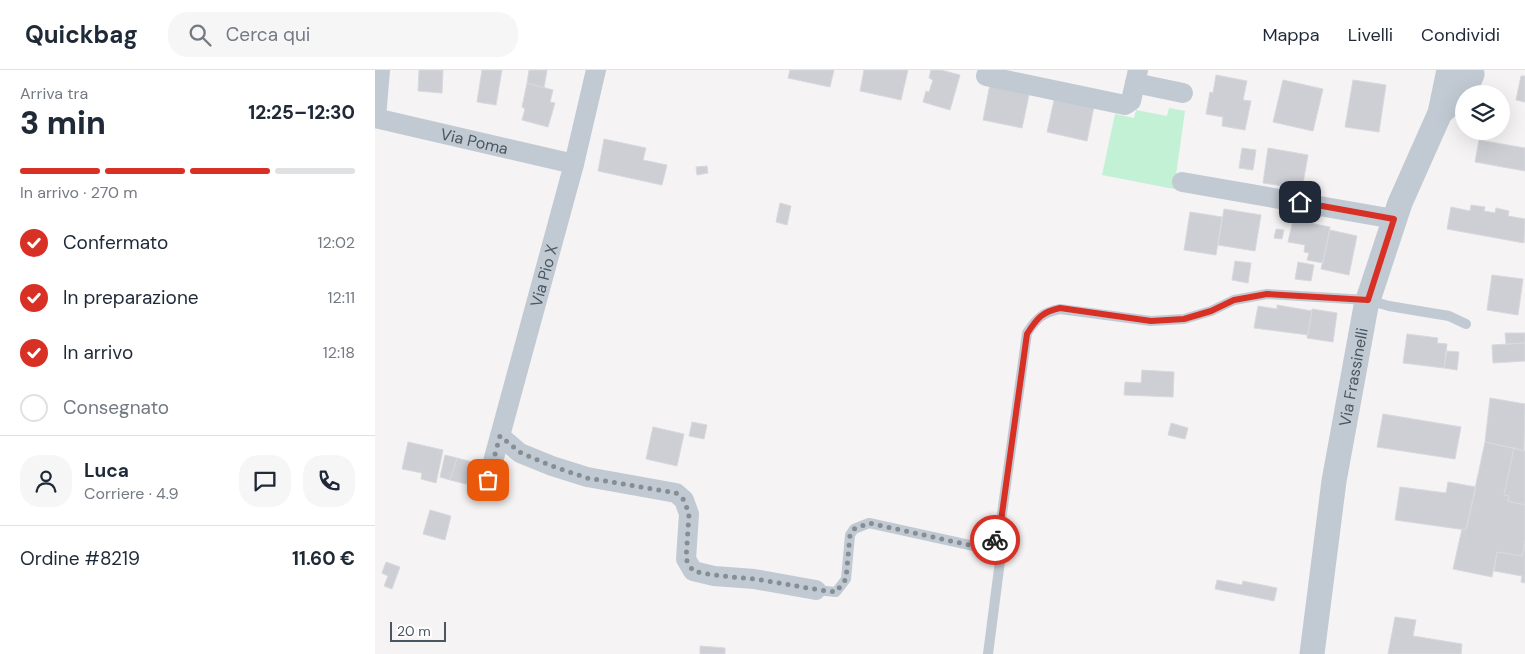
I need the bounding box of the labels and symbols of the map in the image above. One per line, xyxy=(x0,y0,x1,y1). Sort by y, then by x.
street label: Via Poma xyxy=(438,123,510,159)
pin xyxy=(1279,181,1321,223)
street label: Via Pio X xyxy=(526,242,563,309)
street label: Via Frassinelli xyxy=(1334,326,1373,428)
pin xyxy=(467,459,509,501)
courier xyxy=(970,515,1020,565)
scale bar xyxy=(390,619,446,642)

